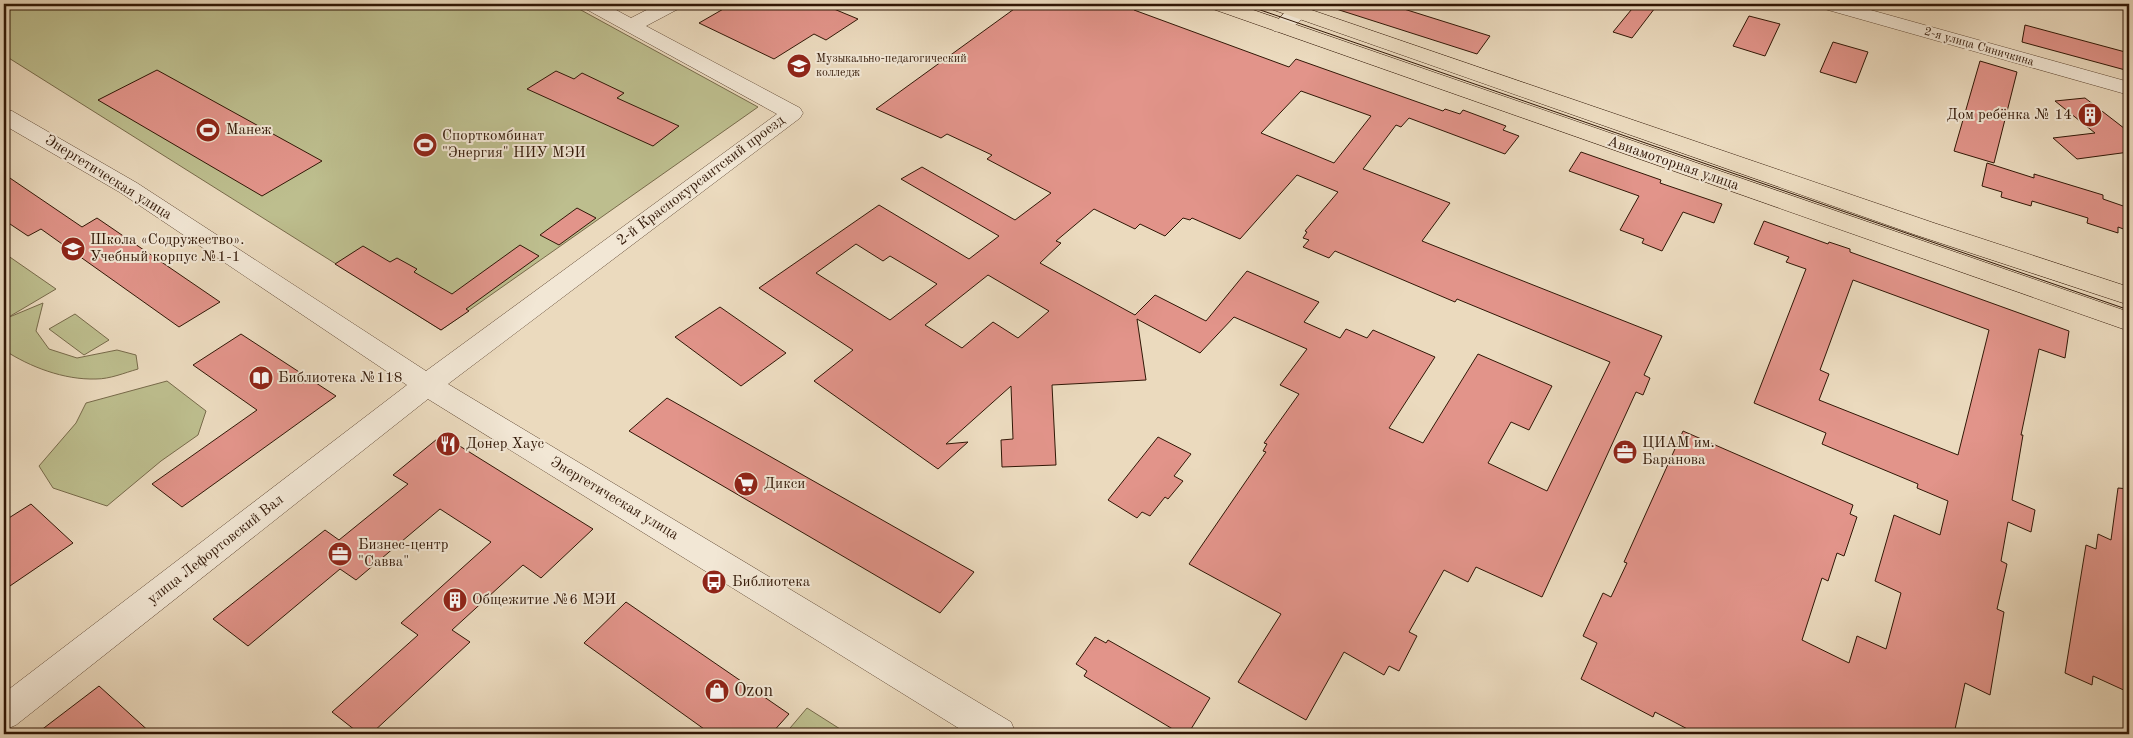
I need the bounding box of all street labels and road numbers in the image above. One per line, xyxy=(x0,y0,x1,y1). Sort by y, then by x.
street label: 2-я улица Синичкина xyxy=(1923,26,2035,68)
street label: 2-й Краснокурсантский проезд xyxy=(614,113,788,249)
street label: Энергетическая улица xyxy=(42,133,175,224)
street label: Авиамоторная улица xyxy=(1605,134,1741,194)
street label: Энергетическая улица xyxy=(547,455,681,543)
street label: улица Лефортовский Вал xyxy=(145,492,287,608)

